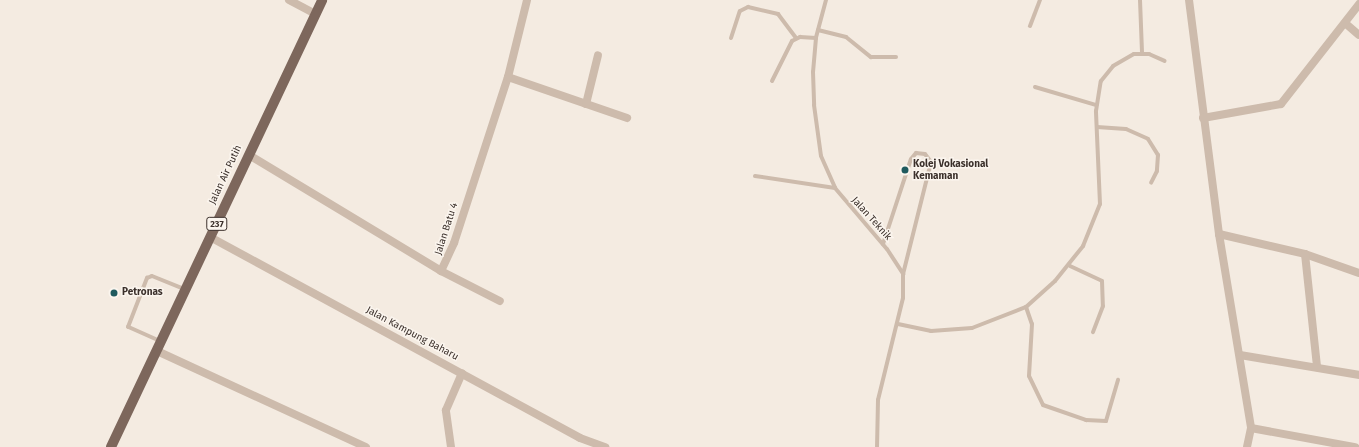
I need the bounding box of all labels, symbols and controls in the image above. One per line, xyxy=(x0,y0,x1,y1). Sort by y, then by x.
street label: Jalan Air Putih xyxy=(207,143,245,207)
place label: Kolej Vokasional Kemaman xyxy=(913,158,988,182)
marker: Kolej Vokasional Kemaman xyxy=(900,165,910,175)
street label: Jalan Teknik xyxy=(848,195,894,243)
street label: Jalan Batu 4 xyxy=(433,201,461,257)
road number: 237 xyxy=(206,217,228,231)
place label: Petronas xyxy=(122,287,163,299)
marker: Petronas xyxy=(109,288,119,298)
street label: Jalan Kampung Baharu xyxy=(364,305,460,363)

